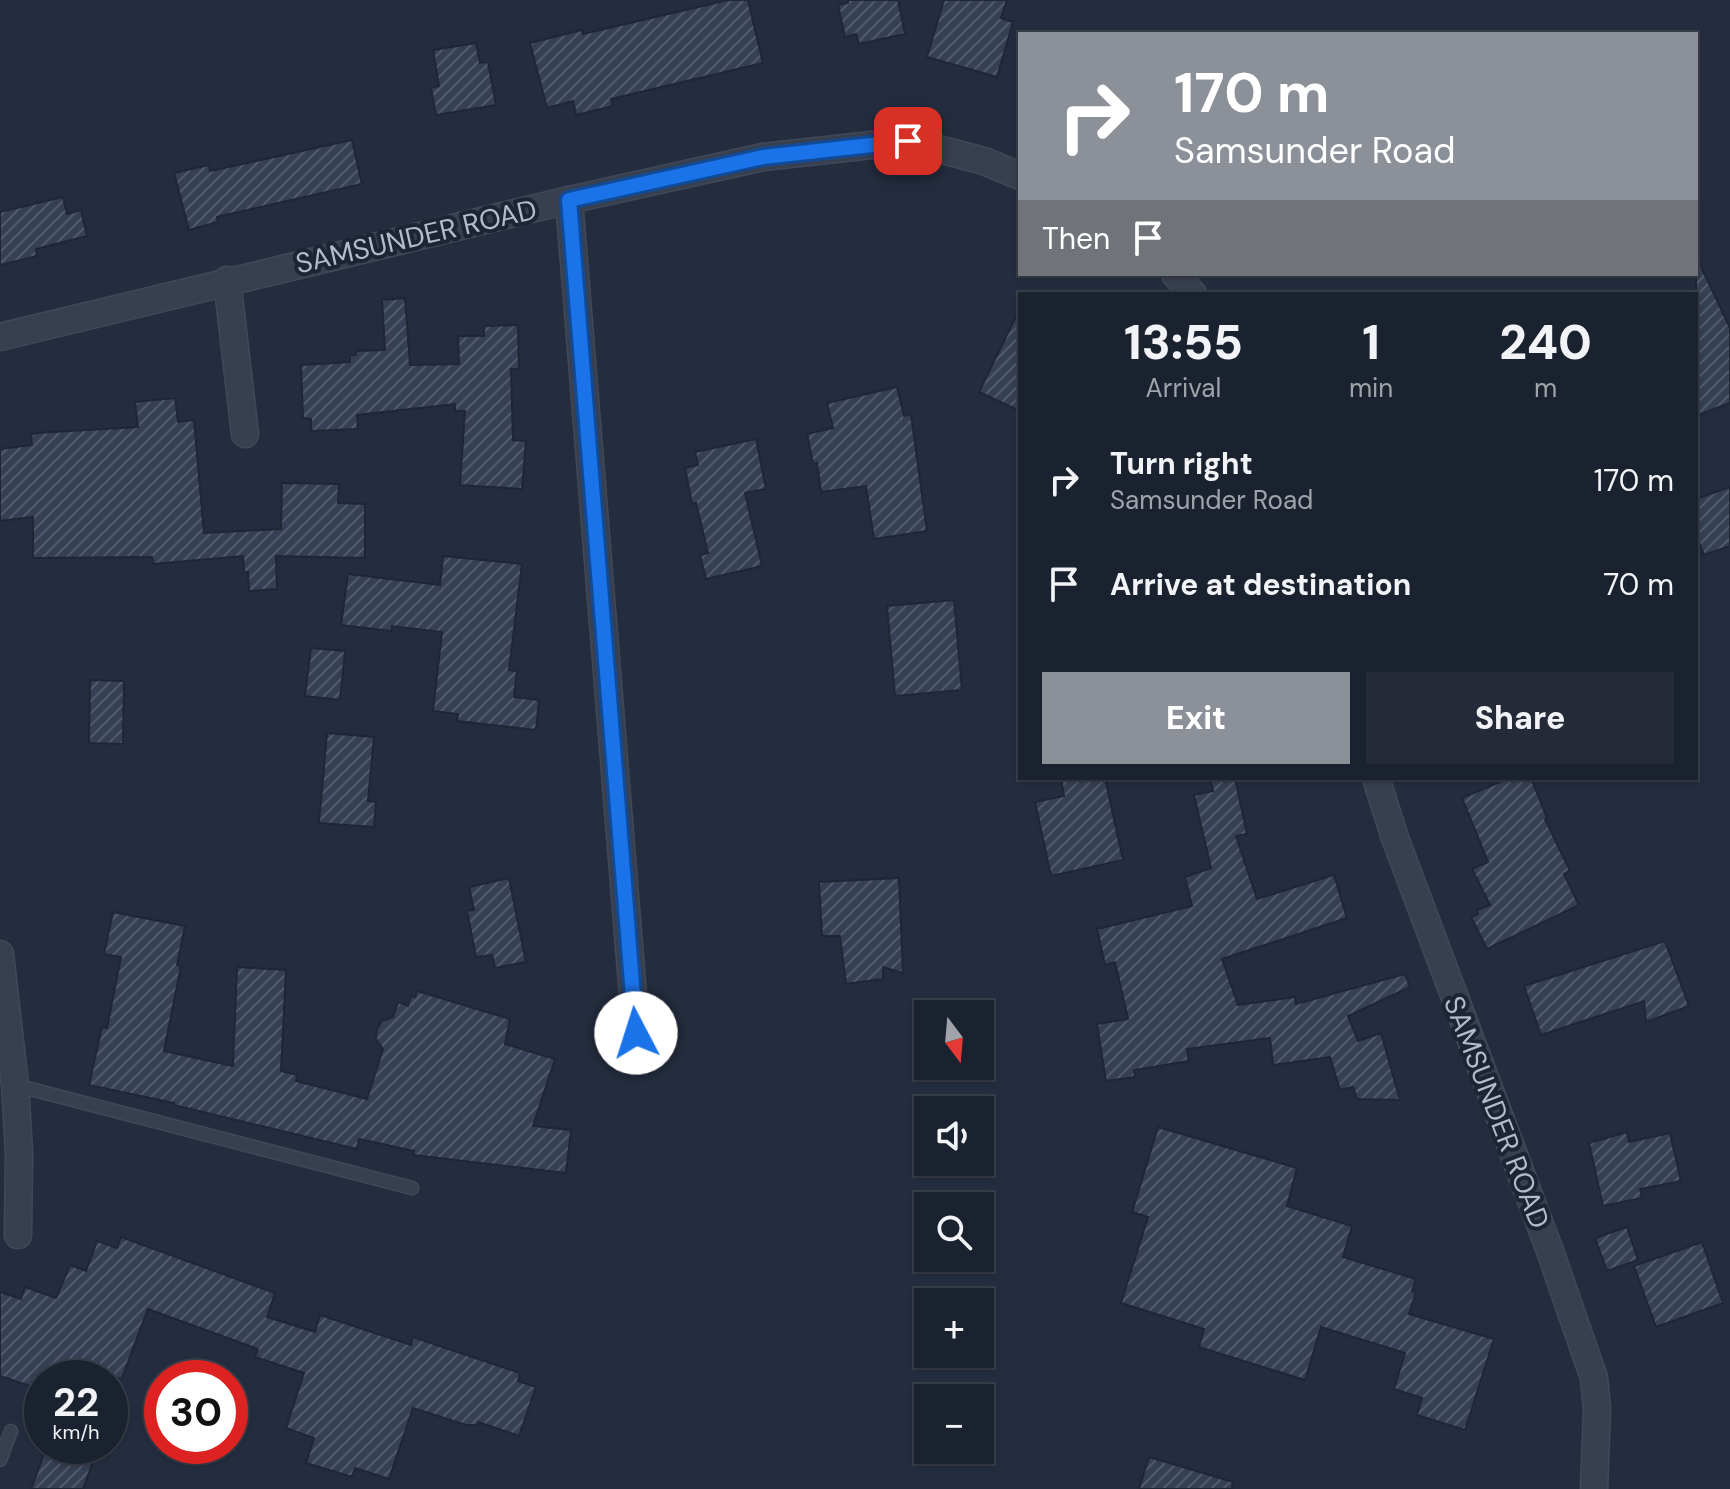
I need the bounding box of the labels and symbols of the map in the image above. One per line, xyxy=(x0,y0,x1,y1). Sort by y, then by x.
pin xyxy=(874,107,942,175)
street label: SAMSUNDER ROAD xyxy=(292,191,540,282)
position arrow xyxy=(594,991,678,1075)
street label: SAMSUNDER ROAD xyxy=(1435,991,1558,1234)
north arrow xyxy=(914,1000,994,1080)
speed limit sign: 30 xyxy=(144,1360,248,1464)

